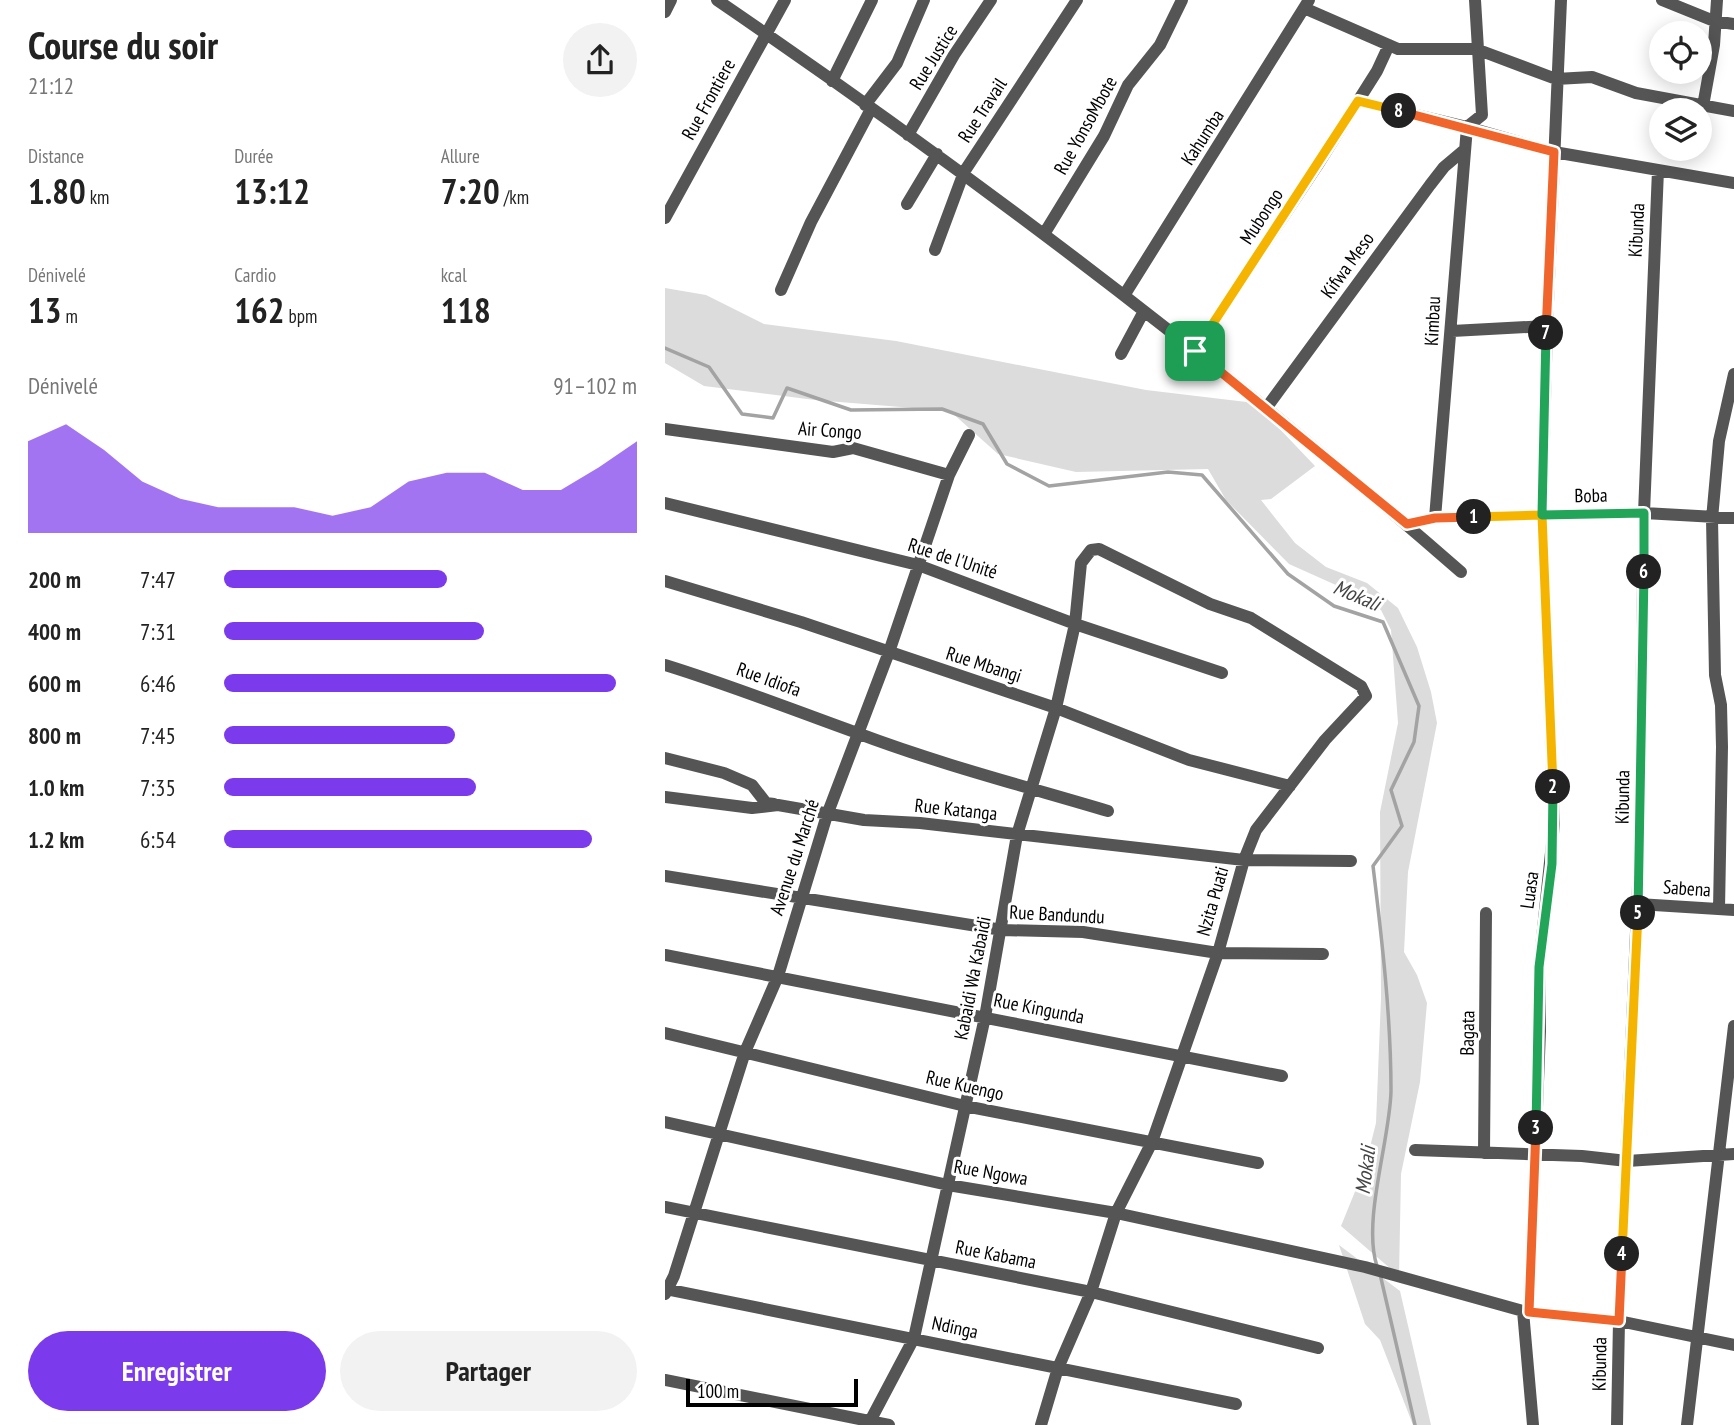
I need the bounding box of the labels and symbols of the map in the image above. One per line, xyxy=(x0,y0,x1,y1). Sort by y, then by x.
street label: Rue Justice xyxy=(904,20,962,94)
street label: Rue Frontiere xyxy=(676,54,740,144)
street label: Rue YonsoMbote xyxy=(1048,72,1122,178)
street label: Rue Travail xyxy=(952,73,1012,147)
pin: 8 xyxy=(1381,94,1417,128)
street label: Kahumba xyxy=(1175,105,1229,169)
street label: Mubongo xyxy=(1234,184,1288,248)
street label: Kibunda xyxy=(1623,202,1649,258)
street label: Kifwa Meso xyxy=(1315,227,1379,303)
street label: Kimbau xyxy=(1419,295,1445,347)
pin: 7 xyxy=(1529,316,1563,350)
pin xyxy=(1165,321,1225,381)
street label: Air Congo xyxy=(797,416,863,444)
street label: Boba xyxy=(1574,483,1608,507)
pin: 1 xyxy=(1457,500,1491,534)
street label: Rue de l'Unité xyxy=(905,532,1001,584)
pin: 6 xyxy=(1627,554,1661,590)
water label: Mokali xyxy=(1329,573,1387,618)
street label: Rue Mbangi xyxy=(943,641,1025,687)
street label: Rue Idiofa xyxy=(734,656,804,702)
pin: 2 xyxy=(1535,770,1571,804)
street label: Kibunda xyxy=(1610,770,1634,824)
street label: Rue Katanga xyxy=(914,793,998,825)
street label: Avenue du Marché xyxy=(764,796,824,918)
street label: Nzita Puati xyxy=(1191,863,1233,939)
street label: Luasa xyxy=(1515,870,1543,910)
street label: Sabena xyxy=(1662,874,1712,902)
pin: 5 xyxy=(1621,895,1655,930)
street label: Rue Bandundu xyxy=(1009,900,1105,928)
street label: Kabaidi Wa Kabaidi xyxy=(948,914,996,1042)
street label: Rue Kingunda xyxy=(992,987,1086,1029)
street label: Bagata xyxy=(1455,1010,1479,1056)
street label: Rue Kuengo xyxy=(924,1064,1006,1106)
pin: 3 xyxy=(1519,1110,1553,1146)
water label: Mokali xyxy=(1349,1142,1382,1196)
street label: Rue Ngowa xyxy=(952,1154,1030,1190)
street label: Rue Kabama xyxy=(954,1234,1038,1274)
pin: 4 xyxy=(1605,1236,1639,1272)
street label: Ndinga xyxy=(930,1310,980,1344)
street label: Kibunda xyxy=(1587,1337,1611,1391)
scale bar xyxy=(686,1376,857,1408)

